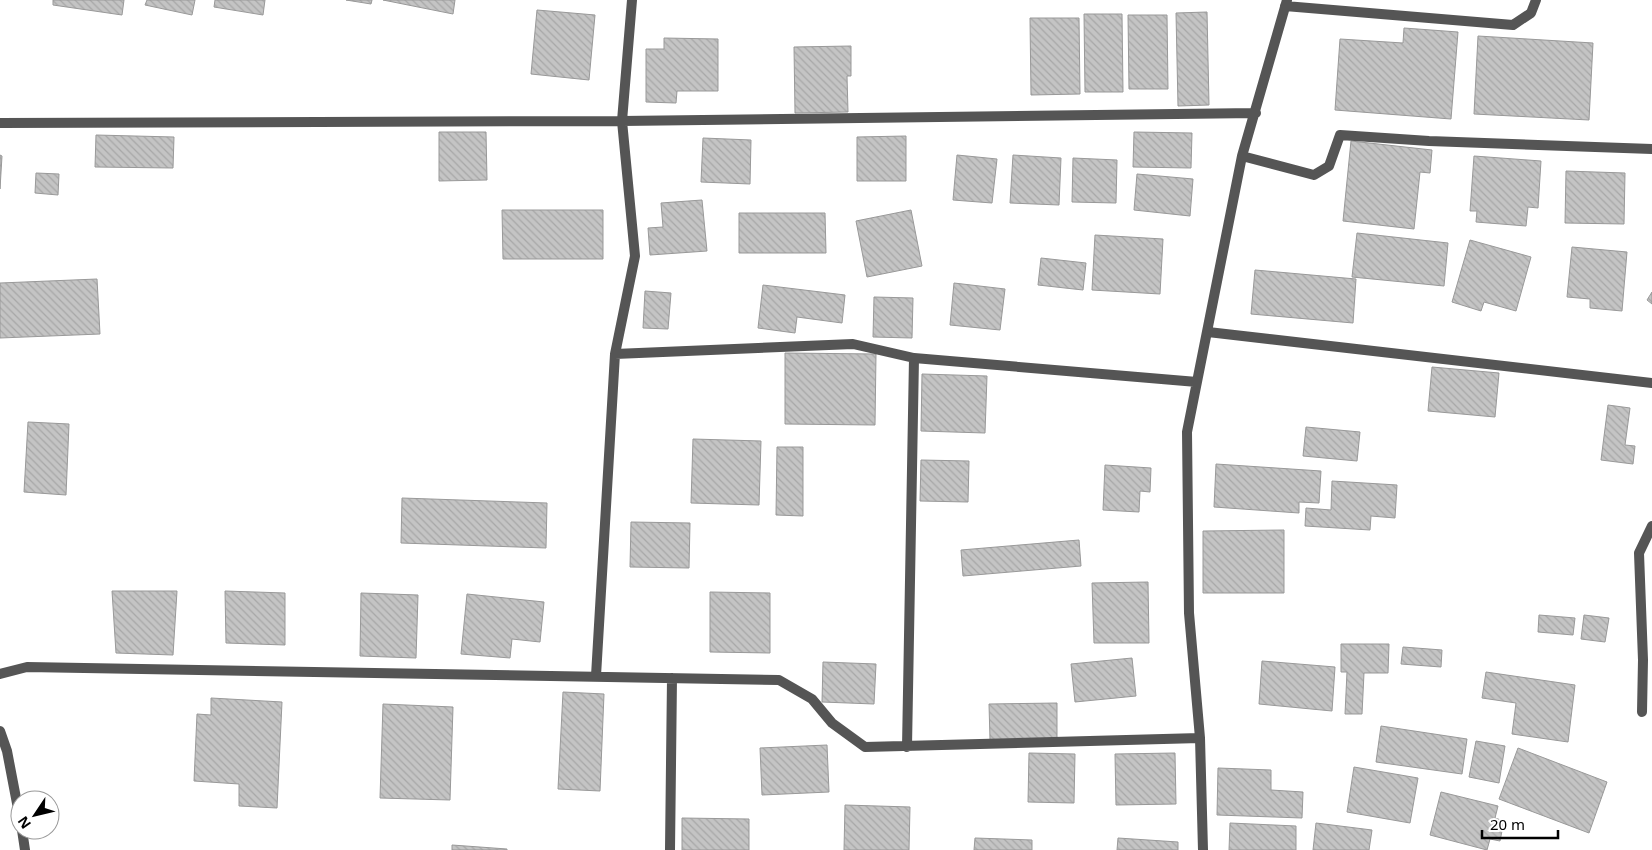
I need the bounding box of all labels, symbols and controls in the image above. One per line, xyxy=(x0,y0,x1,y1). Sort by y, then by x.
north arrow xyxy=(10,790,60,840)
scale bar xyxy=(1482,808,1558,840)
text: N xyxy=(13,813,35,833)
text: 20 m xyxy=(1490,814,1525,834)

